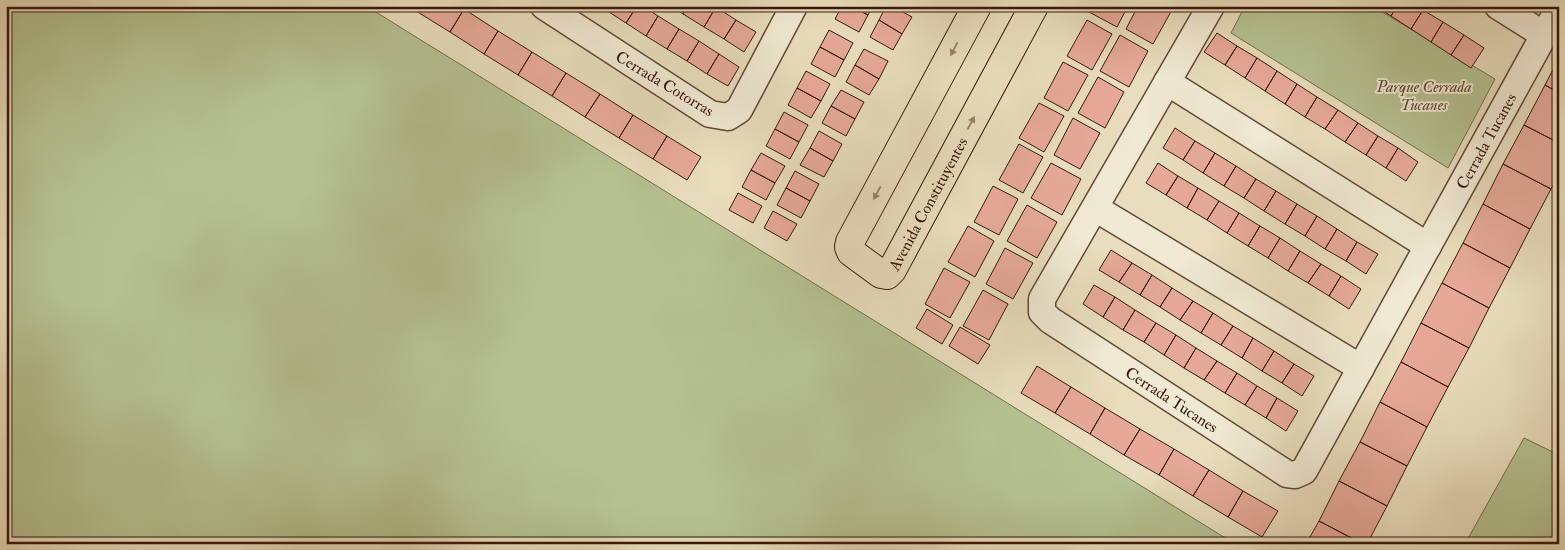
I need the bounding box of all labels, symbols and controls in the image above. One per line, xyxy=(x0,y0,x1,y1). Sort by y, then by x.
one-way arrow xyxy=(950,42,958,57)
street label: Cerrada Cotorras xyxy=(612,47,717,121)
park label: Parque Cerrada Tucanes xyxy=(1375,77,1472,115)
street label: Cerrada Tucanes xyxy=(1452,90,1521,193)
one-way arrow xyxy=(967,115,975,130)
street label: Avenida Constituyentes xyxy=(884,134,972,275)
one-way arrow xyxy=(873,185,881,200)
street label: Cerrada Tucanes xyxy=(1121,363,1222,438)

